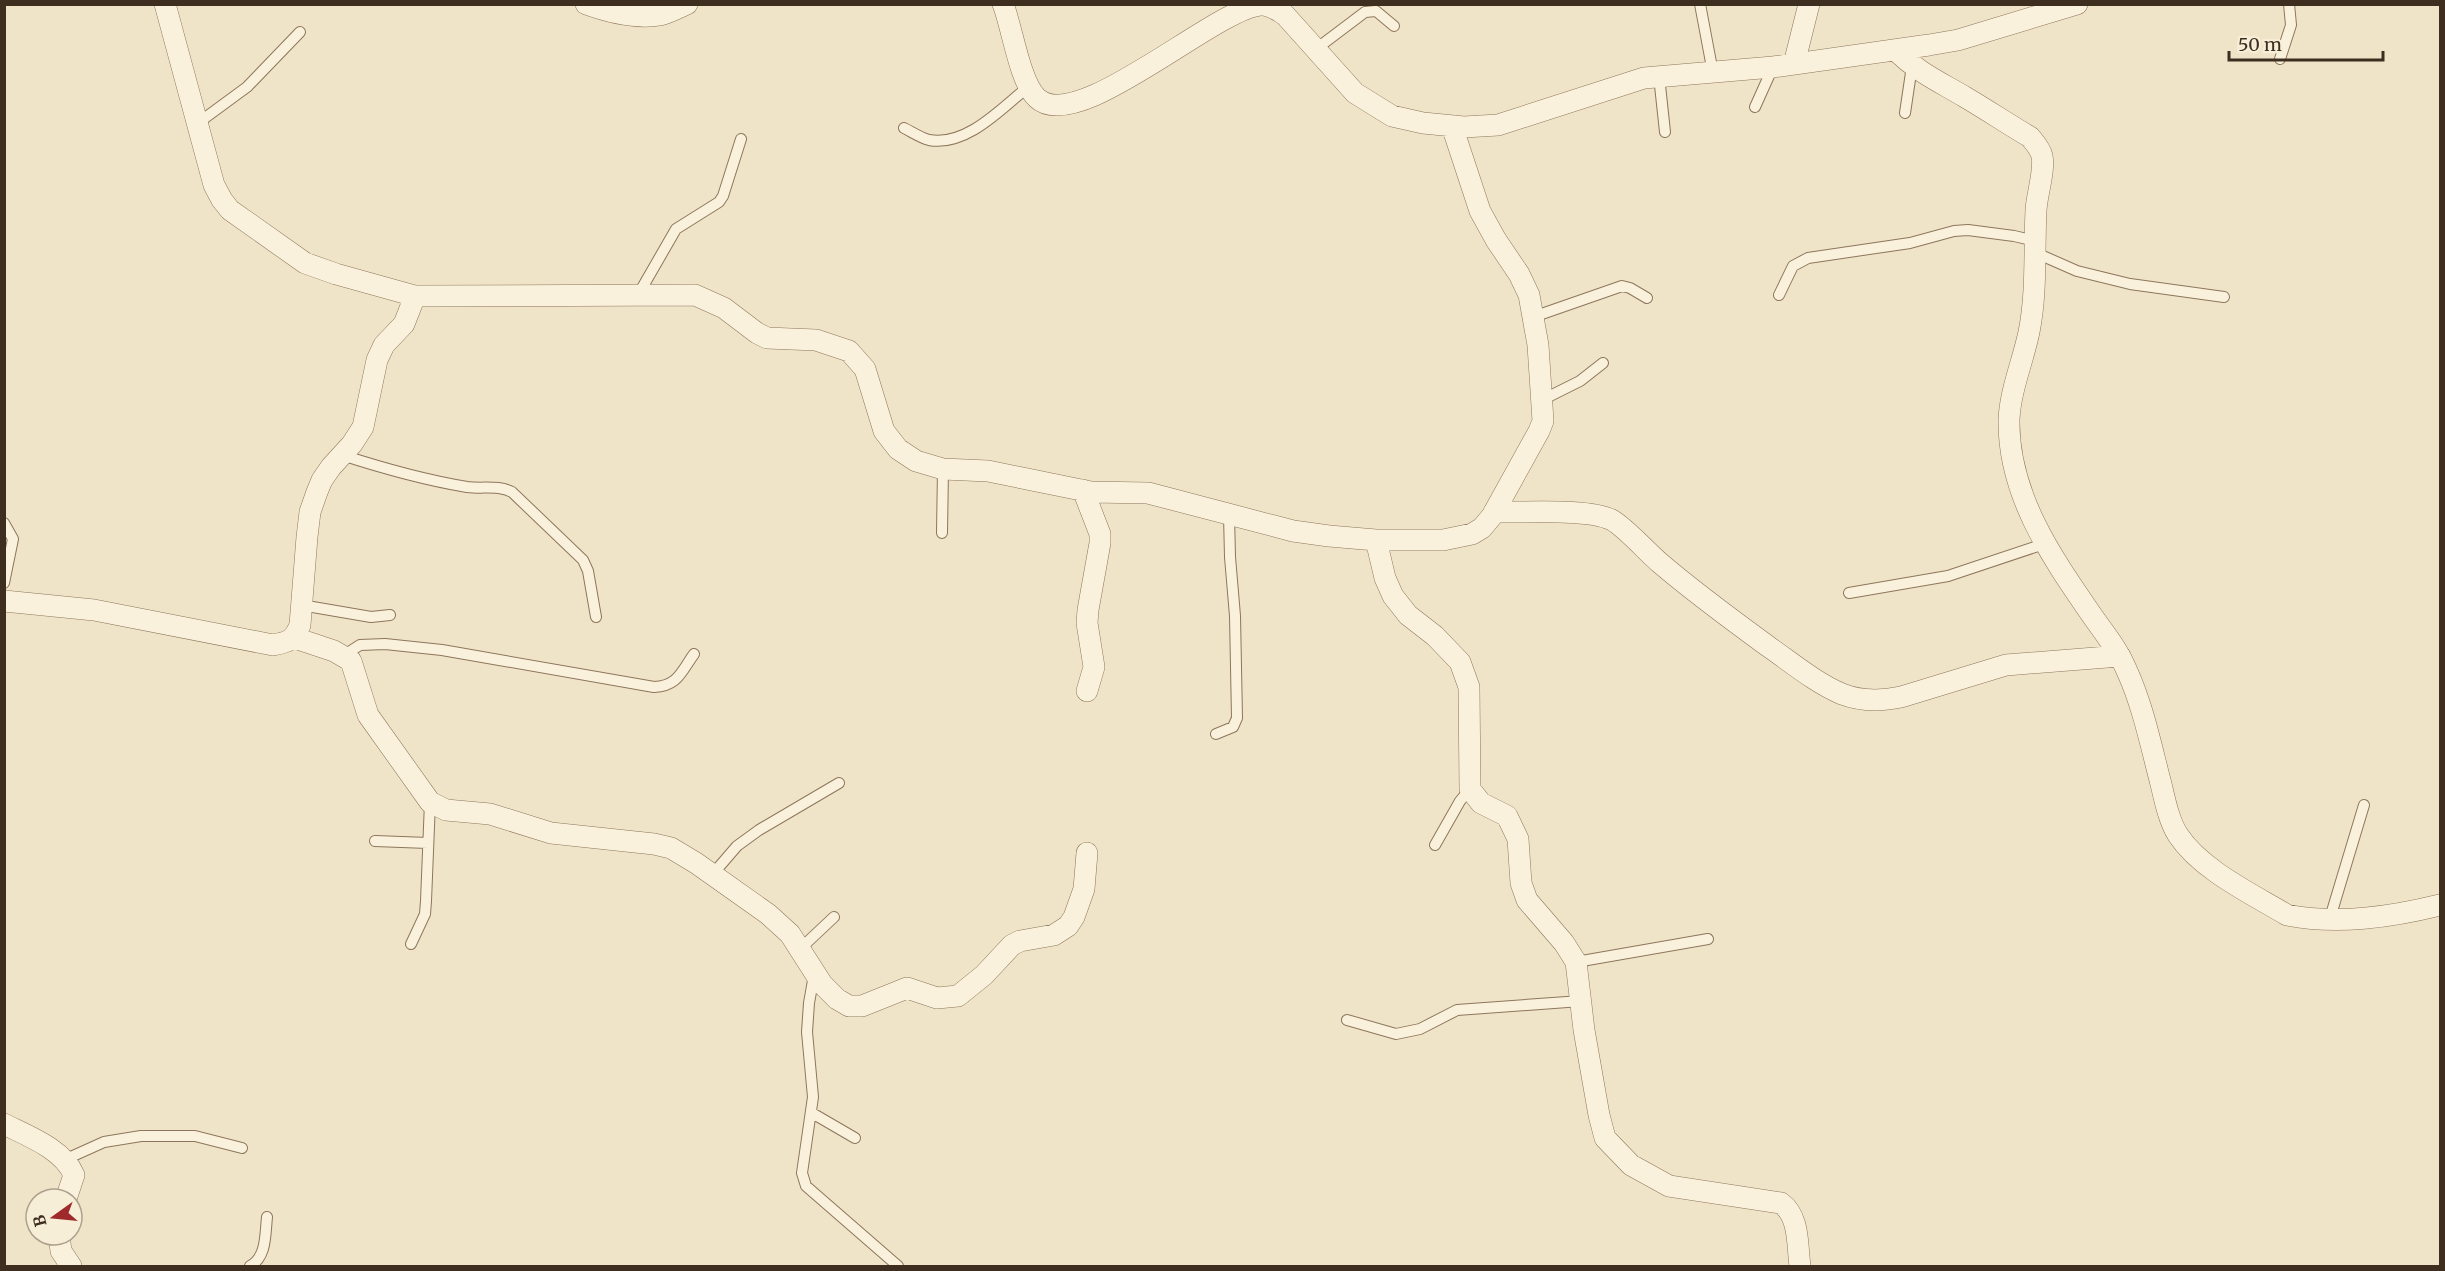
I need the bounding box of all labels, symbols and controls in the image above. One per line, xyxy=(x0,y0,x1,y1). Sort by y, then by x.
scale bar xyxy=(2229,24,2384,62)
text: 50 m xyxy=(2238,33,2282,56)
north arrow xyxy=(24,1187,84,1247)
text: B xyxy=(28,1213,51,1229)

